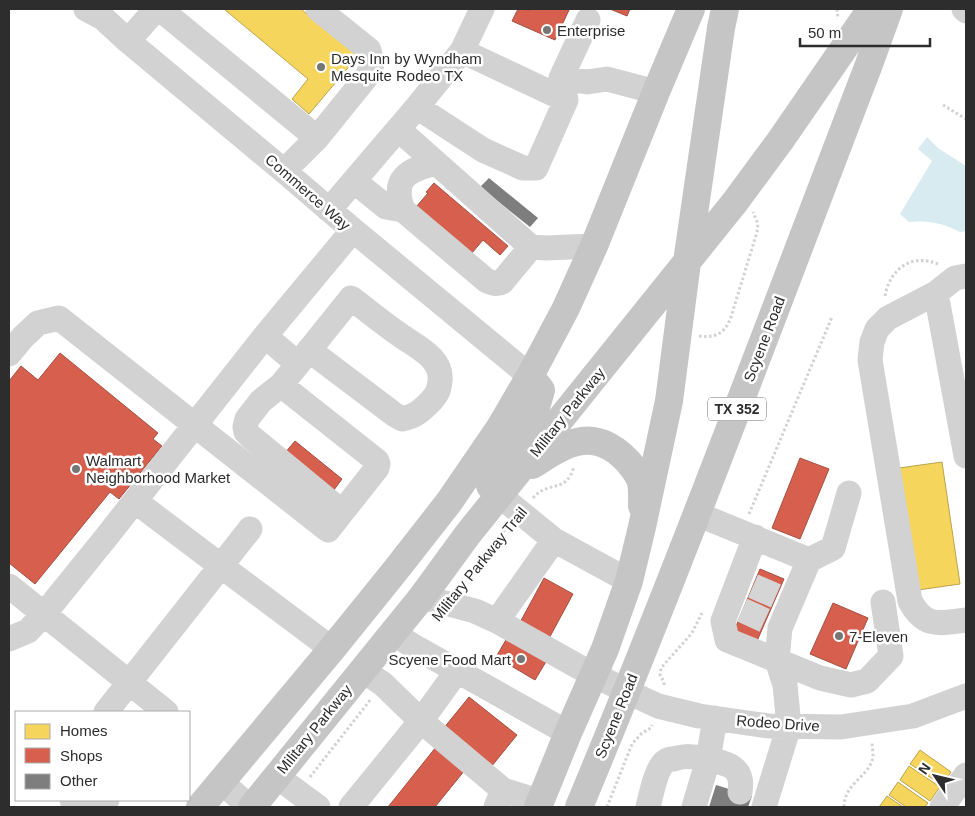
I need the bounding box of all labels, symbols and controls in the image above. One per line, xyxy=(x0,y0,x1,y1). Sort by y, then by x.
scale bar xyxy=(800,15,930,47)
place label: Enterprise xyxy=(557,22,625,39)
marker: Enterprise xyxy=(541,24,553,36)
text: 50 m xyxy=(808,24,841,41)
place label: Days Inn by Wyndham Mesquite Rodeo TX xyxy=(331,50,482,84)
marker: Days Inn by Wyndham Mesquite Rodeo TX xyxy=(315,61,327,73)
street label: Commerce Way xyxy=(262,150,354,234)
street label: Scyene Road xyxy=(740,294,788,384)
street label: Military Parkway xyxy=(526,364,608,460)
road number: TX 352 xyxy=(708,398,766,420)
place label: Walmart Neighborhood Market xyxy=(86,452,231,486)
marker: Walmart Neighborhood Market xyxy=(70,463,82,475)
street label: Military Parkway Trail xyxy=(428,504,530,624)
place label: 7-Eleven xyxy=(849,628,908,645)
marker: 7-Eleven xyxy=(833,630,845,642)
place label: Scyene Food Mart xyxy=(388,651,512,668)
marker: Scyene Food Mart xyxy=(515,653,527,665)
street label: Scyene Road xyxy=(591,671,641,761)
street label: Military Parkway xyxy=(273,681,355,777)
legend xyxy=(15,711,190,801)
street label: Rodeo Drive xyxy=(736,712,820,734)
text: Homes xyxy=(60,722,108,739)
text: Shops xyxy=(60,747,103,764)
north arrow xyxy=(910,751,960,801)
text: N xyxy=(915,760,934,777)
text: Other xyxy=(60,772,98,789)

